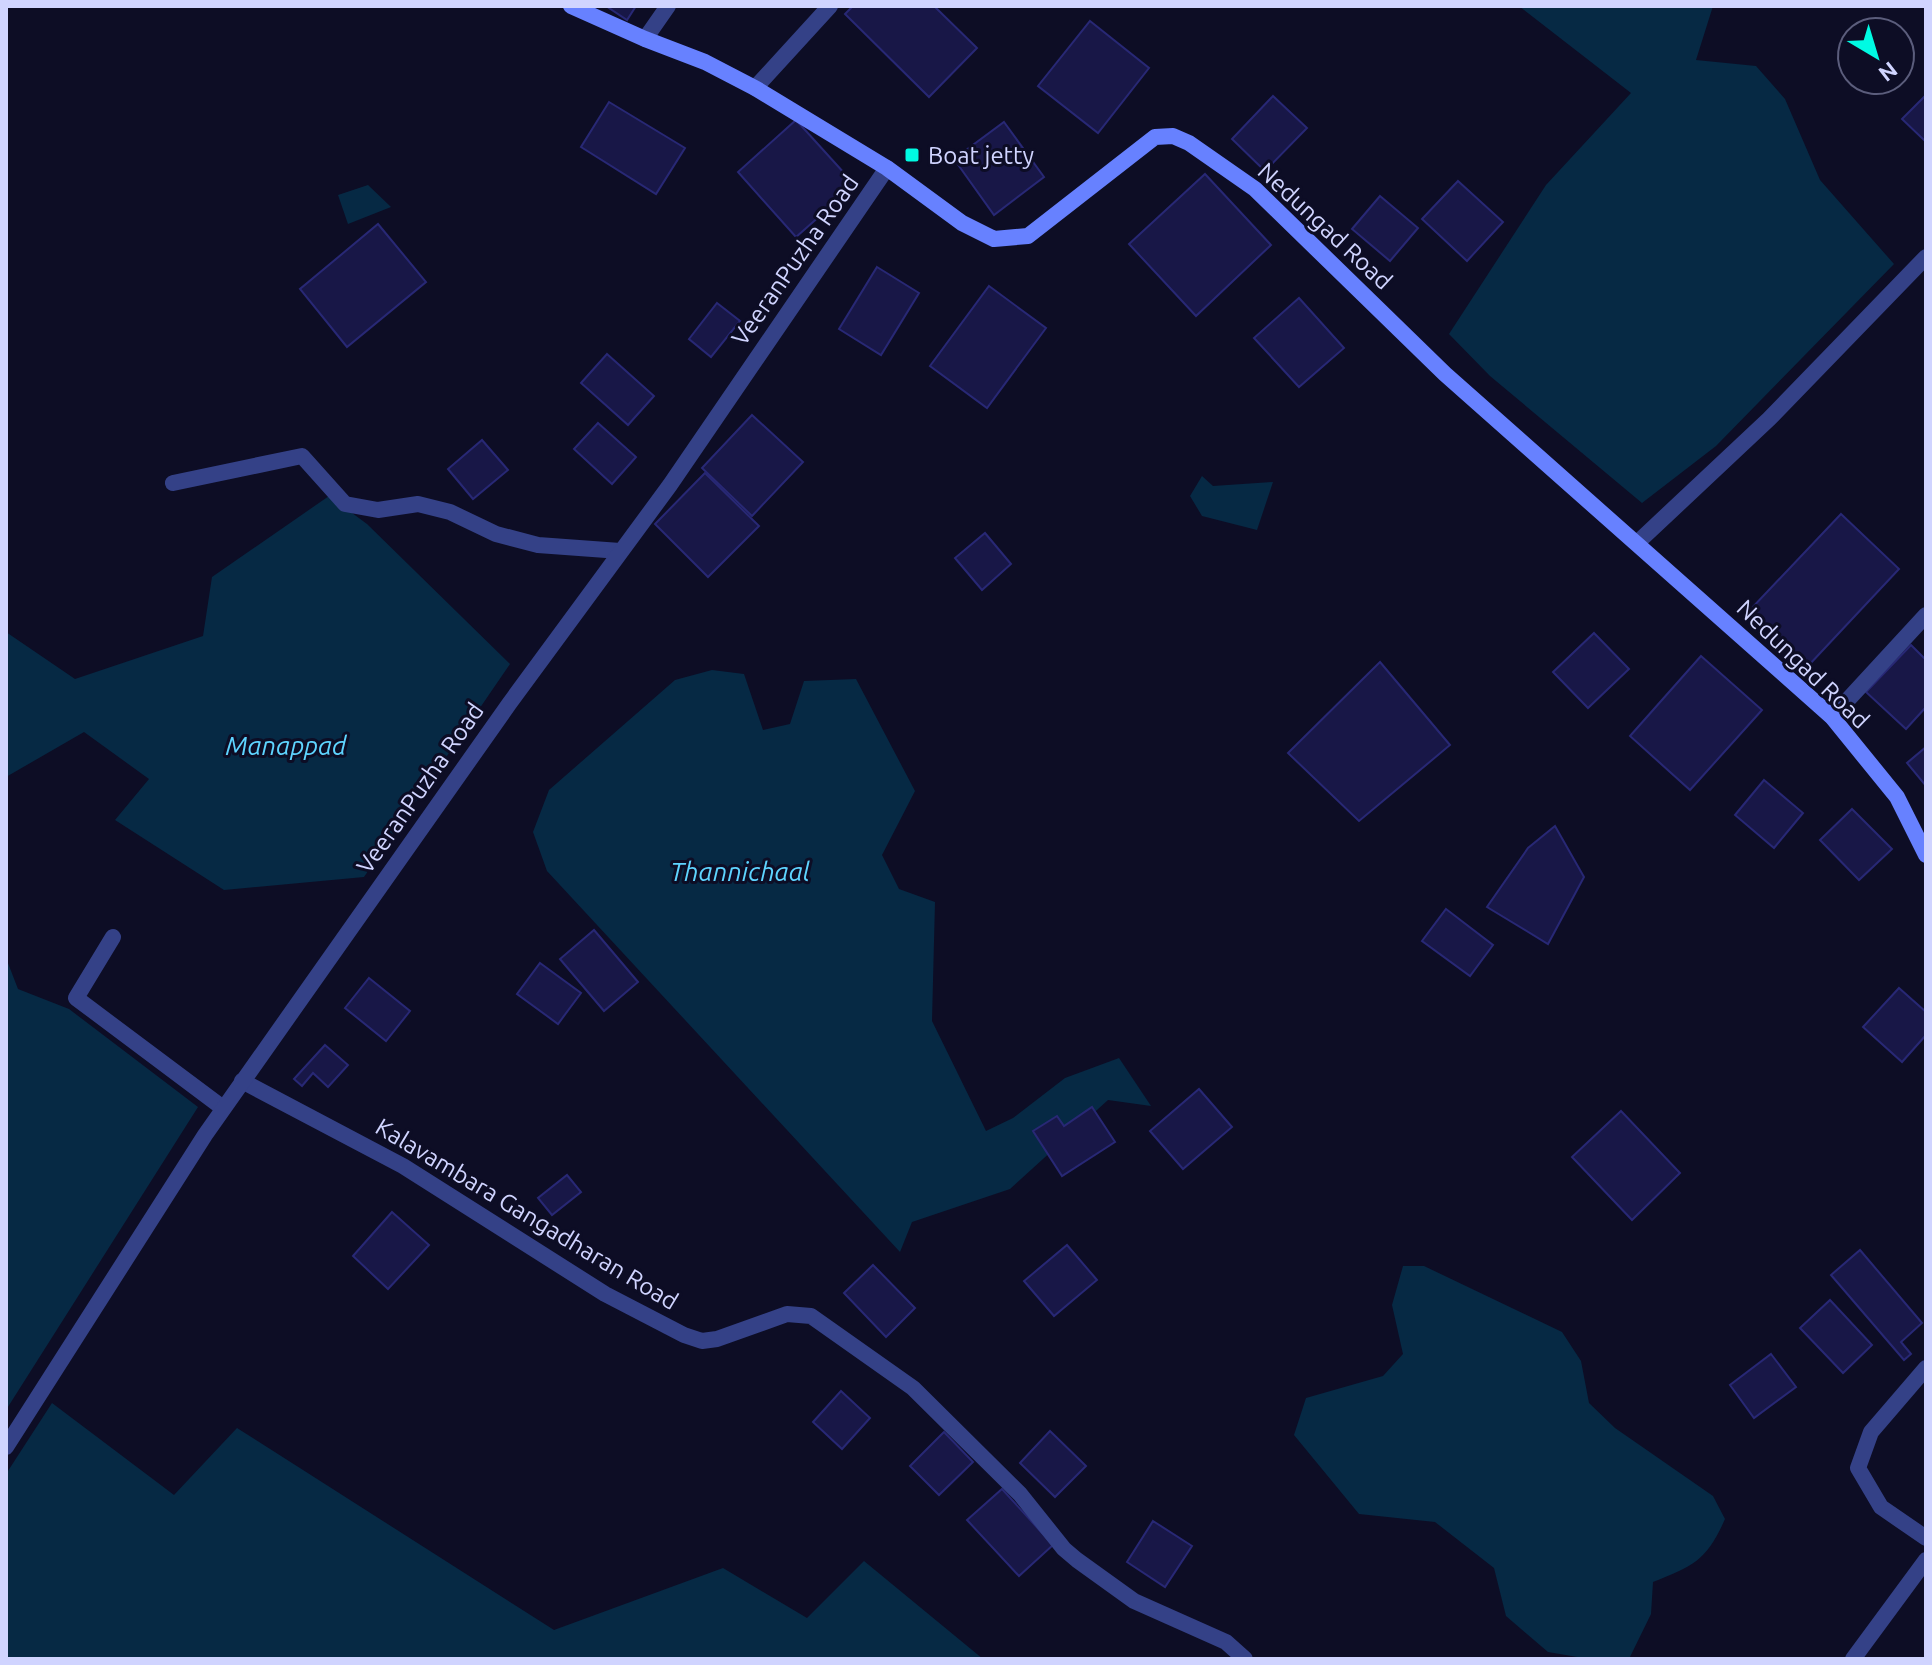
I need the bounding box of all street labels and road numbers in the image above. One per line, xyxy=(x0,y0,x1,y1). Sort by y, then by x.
street label: Nedungad Road xyxy=(1253,157,1397,295)
street label: VeeranPuzha Road xyxy=(726,170,864,350)
street label: Nedungad Road xyxy=(1731,594,1875,734)
street label: VeeranPuzha Road xyxy=(351,698,489,878)
street label: Kalavambara Gangadharan Road xyxy=(371,1113,683,1315)

